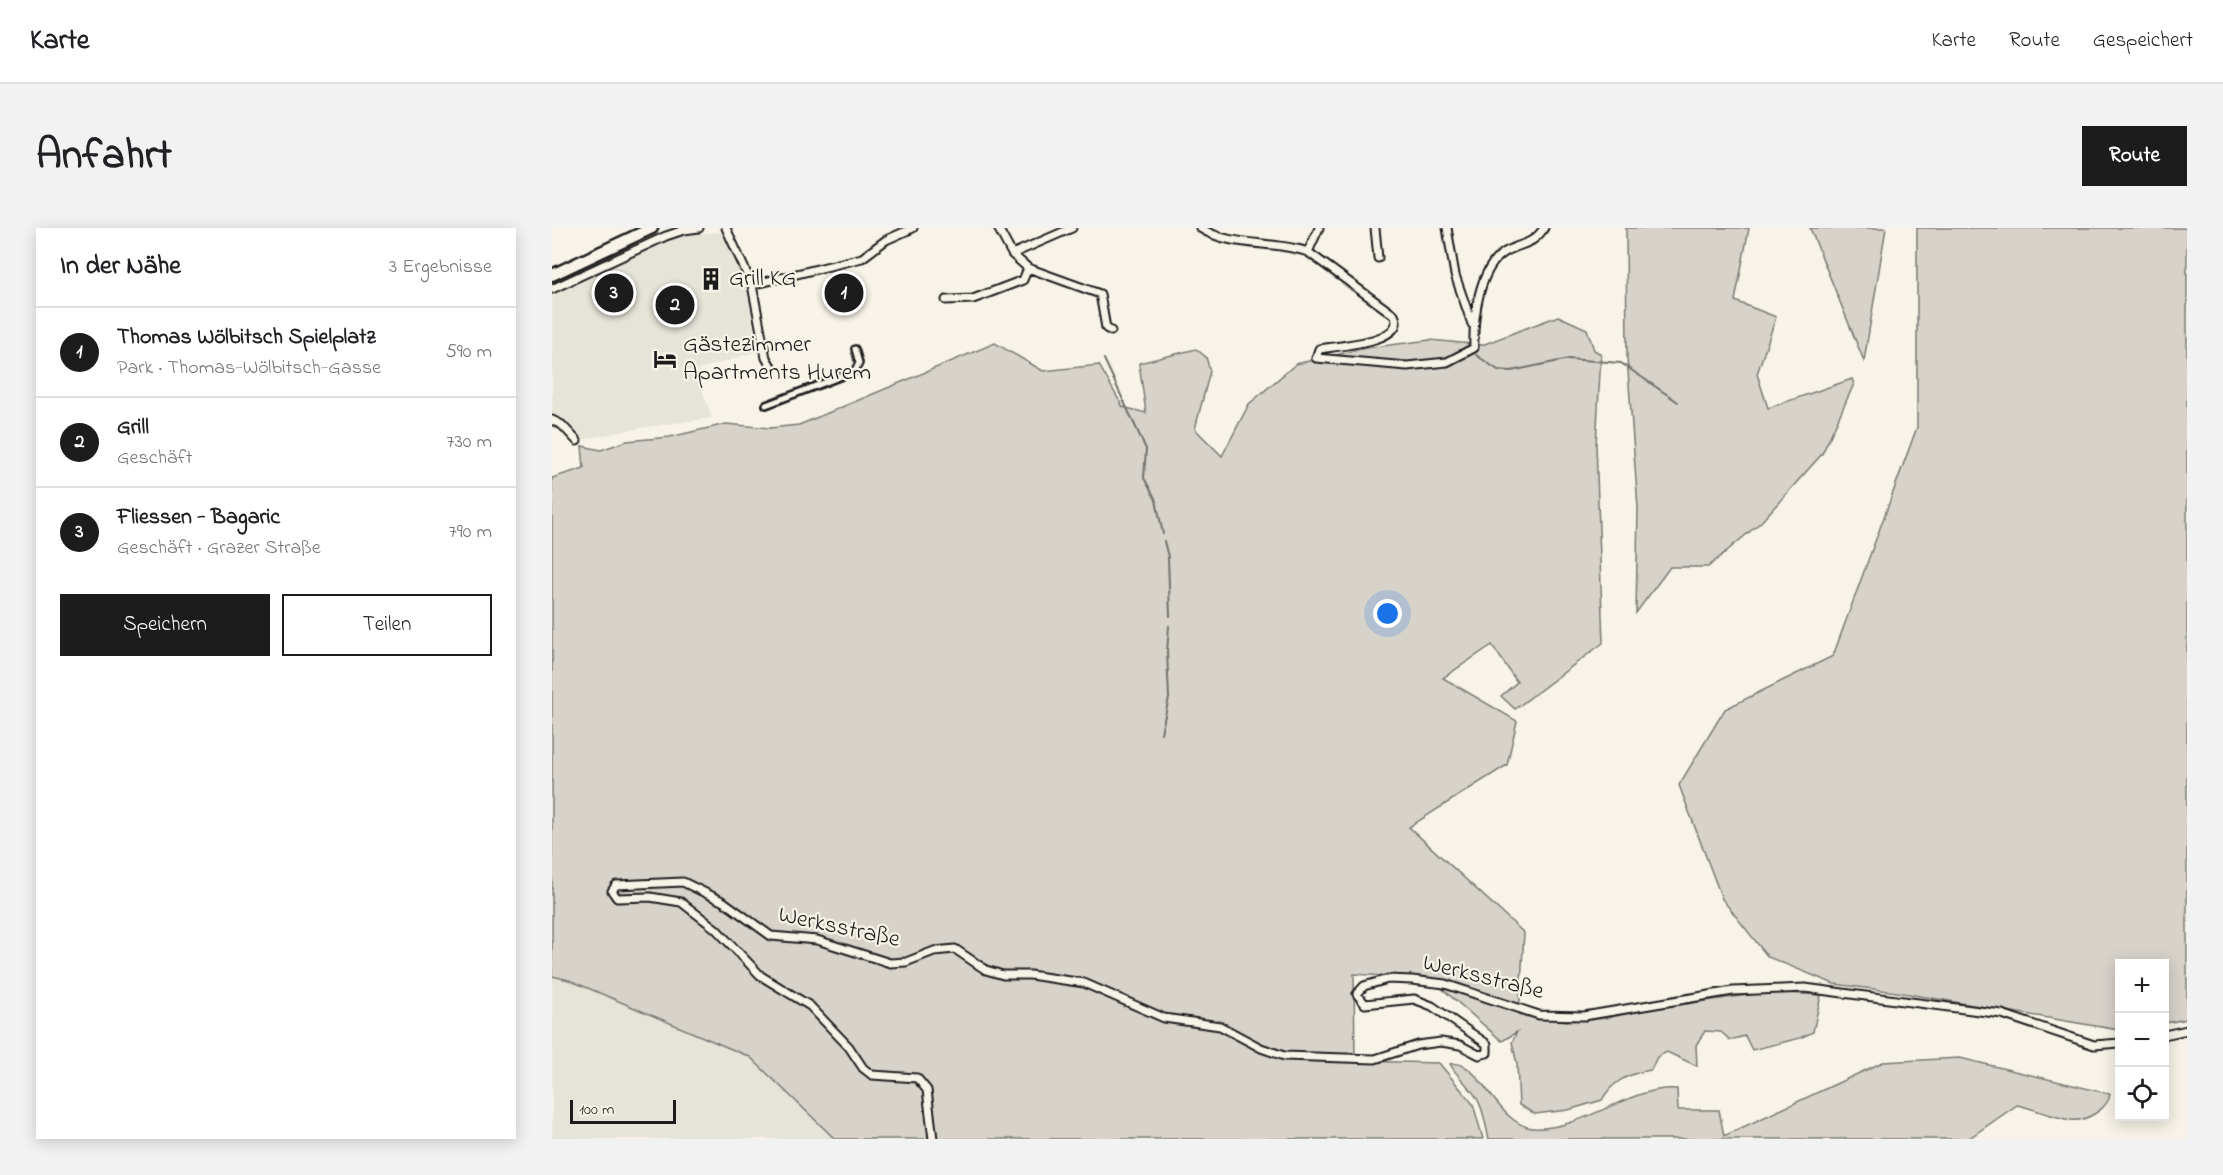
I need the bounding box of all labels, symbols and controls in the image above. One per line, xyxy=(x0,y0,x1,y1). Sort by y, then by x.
text: Karte xyxy=(30,21,89,62)
text: Karte xyxy=(1931,26,1976,56)
text: Route xyxy=(2009,26,2060,56)
text: Gespeichert xyxy=(2093,26,2193,56)
text: Anfahrt xyxy=(36,126,172,187)
button: Route xyxy=(2082,126,2187,186)
text: In der Nähe xyxy=(60,248,181,286)
text: 3 Ergebnisse xyxy=(389,253,492,282)
place label: Grill KG xyxy=(729,262,797,297)
building icon: Grill KG xyxy=(698,266,724,292)
pin: 3 xyxy=(594,270,634,316)
pin: 1 xyxy=(824,270,864,316)
pin: 2 xyxy=(656,282,694,328)
text: Thomas Wölbitsch Spielplatz xyxy=(117,322,376,354)
place label: Gästezimmer Apartments Hurem xyxy=(683,328,871,391)
text: 1 xyxy=(76,338,83,367)
text: 590 m xyxy=(445,338,492,367)
hotel icon: Gästezimmer Apartments Hurem xyxy=(652,346,678,372)
text: Park · Thomas-Wölbitsch-Gasse xyxy=(117,354,381,383)
text: Grill xyxy=(117,412,149,444)
text: 2 xyxy=(75,428,84,457)
text: 730 m xyxy=(446,428,492,457)
text: Geschäft xyxy=(117,444,192,473)
text: Fliessen - Bagaric xyxy=(117,502,280,534)
text: 3 xyxy=(75,518,84,547)
text: 790 m xyxy=(449,518,492,547)
text: Geschäft · Grazer Straße xyxy=(117,534,321,563)
button: Speichern xyxy=(60,594,270,656)
button: Teilen xyxy=(282,594,492,656)
your location xyxy=(1373,599,1402,628)
street label: Werksstraße xyxy=(775,898,903,958)
street label: Werksstraße xyxy=(1419,946,1547,1010)
map controls xyxy=(2115,959,2169,1121)
button: + xyxy=(2115,959,2169,1013)
button: − xyxy=(2115,1013,2169,1067)
button: locate xyxy=(2115,1067,2169,1121)
scale bar xyxy=(570,1097,676,1124)
text: 100 m xyxy=(579,1098,614,1122)

